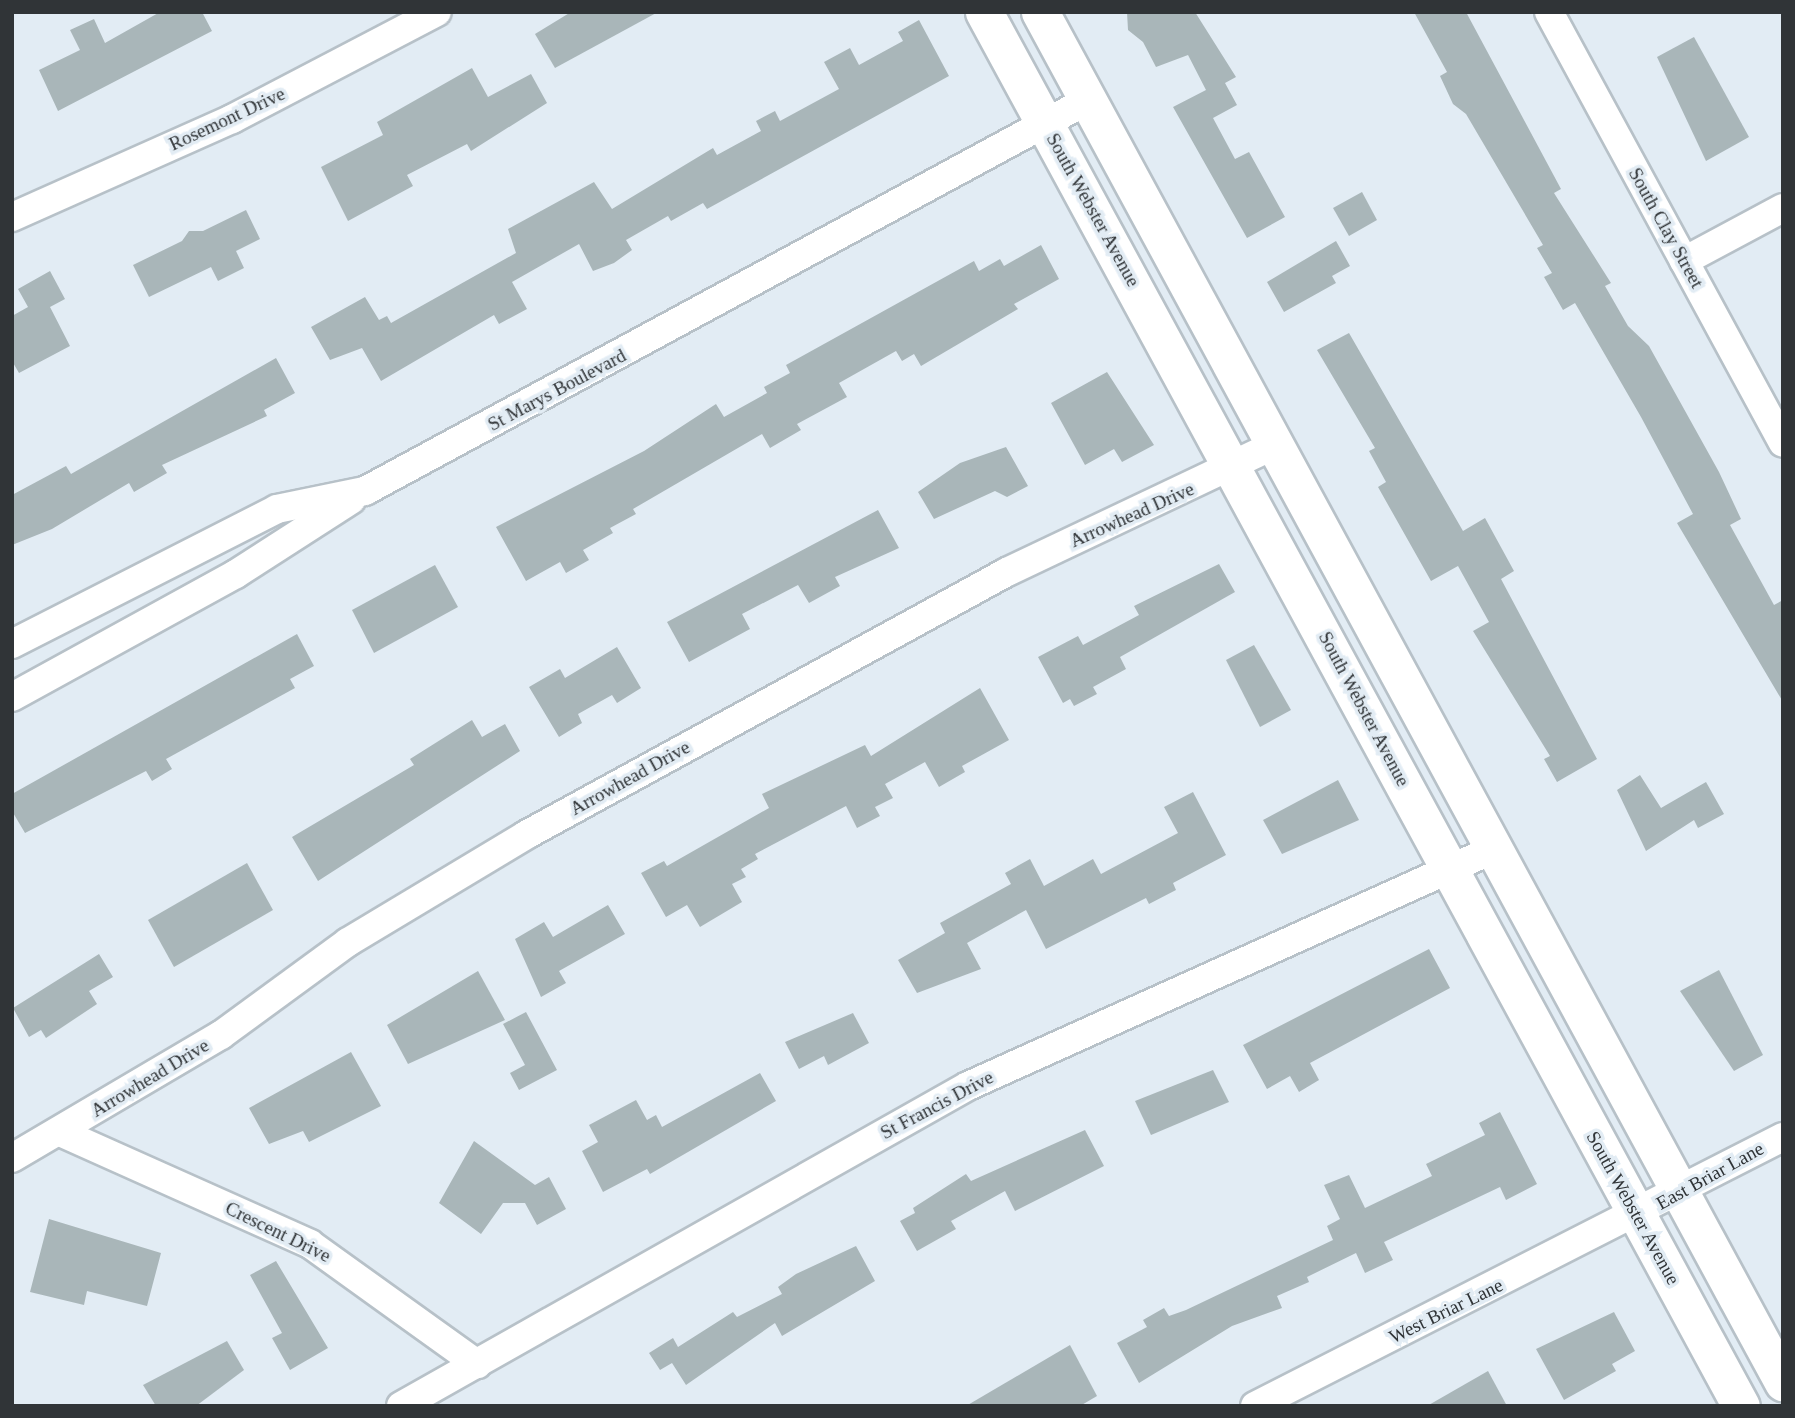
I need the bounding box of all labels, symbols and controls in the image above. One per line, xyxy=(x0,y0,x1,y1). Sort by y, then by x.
street label: Rosemont Drive xyxy=(166,82,288,156)
street label: South Webster Avenue xyxy=(1041,129,1145,291)
street label: South Clay Street xyxy=(1624,164,1708,292)
street label: St Marys Boulevard xyxy=(484,344,630,436)
street label: Arrowhead Drive xyxy=(1066,477,1198,553)
street label: South Webster Avenue xyxy=(1313,627,1415,791)
street label: Arrowhead Drive xyxy=(566,736,694,820)
street label: Arrowhead Drive xyxy=(87,1034,213,1122)
street label: St Francis Drive xyxy=(877,1066,997,1144)
street label: South Webster Avenue xyxy=(1581,1127,1685,1289)
street label: East Briar Lane xyxy=(1652,1137,1768,1215)
street label: Crescent Drive xyxy=(222,1197,334,1267)
street label: West Briar Lane xyxy=(1385,1274,1507,1348)

